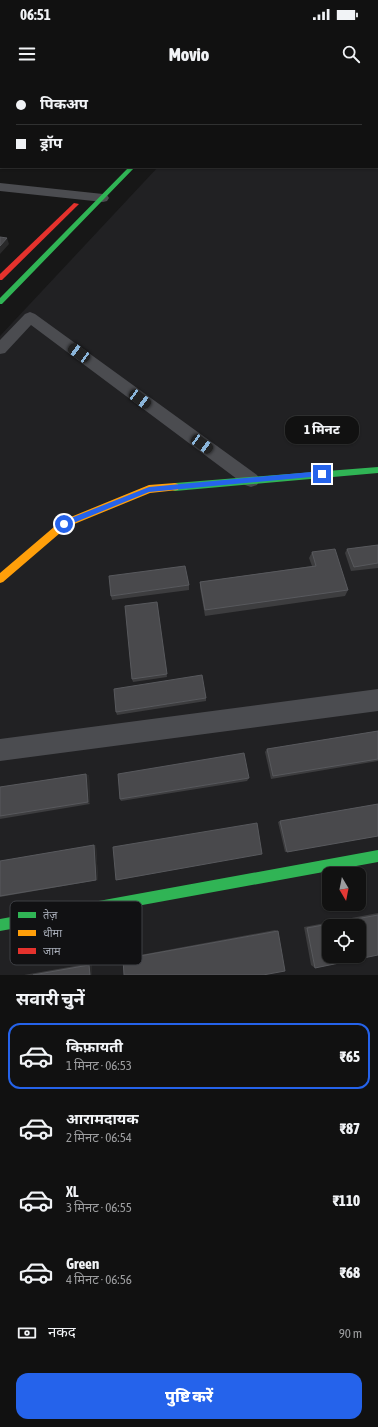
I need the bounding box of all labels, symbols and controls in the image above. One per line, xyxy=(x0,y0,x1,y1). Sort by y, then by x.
text: 06:51 xyxy=(20,6,51,23)
icon: menu xyxy=(16,43,38,65)
icon: search xyxy=(340,43,362,65)
text: Movio xyxy=(169,44,209,65)
text: पिकअप xyxy=(40,95,88,112)
text: ड्रॉप xyxy=(40,134,62,151)
car xyxy=(66,341,92,365)
car xyxy=(127,387,153,411)
callout: 1 मिनट xyxy=(285,416,359,444)
text: 1 मिनट xyxy=(304,422,340,437)
car xyxy=(189,432,215,456)
route end xyxy=(313,465,331,483)
route start xyxy=(55,515,73,533)
north arrow xyxy=(322,867,366,911)
map controls xyxy=(322,867,366,963)
legend xyxy=(10,901,142,965)
text: तेज़ xyxy=(43,909,58,921)
button: locate xyxy=(322,919,366,963)
text: धीमा xyxy=(43,927,62,939)
text: जाम xyxy=(43,945,61,957)
text: सवारी चुनें xyxy=(16,988,85,1009)
icon: car xyxy=(18,1038,54,1074)
text: किफ़ायती xyxy=(66,1038,123,1055)
text: ₹65 xyxy=(339,1048,360,1065)
text: 1 मिनट · 06:53 xyxy=(66,1058,132,1073)
icon: car xyxy=(18,1110,54,1146)
text: आरामदायक xyxy=(66,1110,139,1127)
text: ₹87 xyxy=(339,1120,360,1137)
text: 2 मिनट · 06:54 xyxy=(66,1130,132,1145)
icon: car xyxy=(18,1182,54,1218)
text: XL xyxy=(66,1183,79,1200)
text: ₹110 xyxy=(332,1192,360,1209)
text: 3 मिनट · 06:55 xyxy=(66,1200,132,1215)
icon: car xyxy=(18,1254,54,1290)
text: Green xyxy=(66,1255,99,1272)
text: ₹68 xyxy=(339,1264,360,1281)
text: 4 मिनट · 06:56 xyxy=(66,1272,132,1287)
icon: cash xyxy=(16,1322,38,1344)
text: नकद xyxy=(48,1323,76,1340)
text: 90 m xyxy=(339,1326,362,1341)
button: पुष्टि करें xyxy=(16,1373,362,1419)

